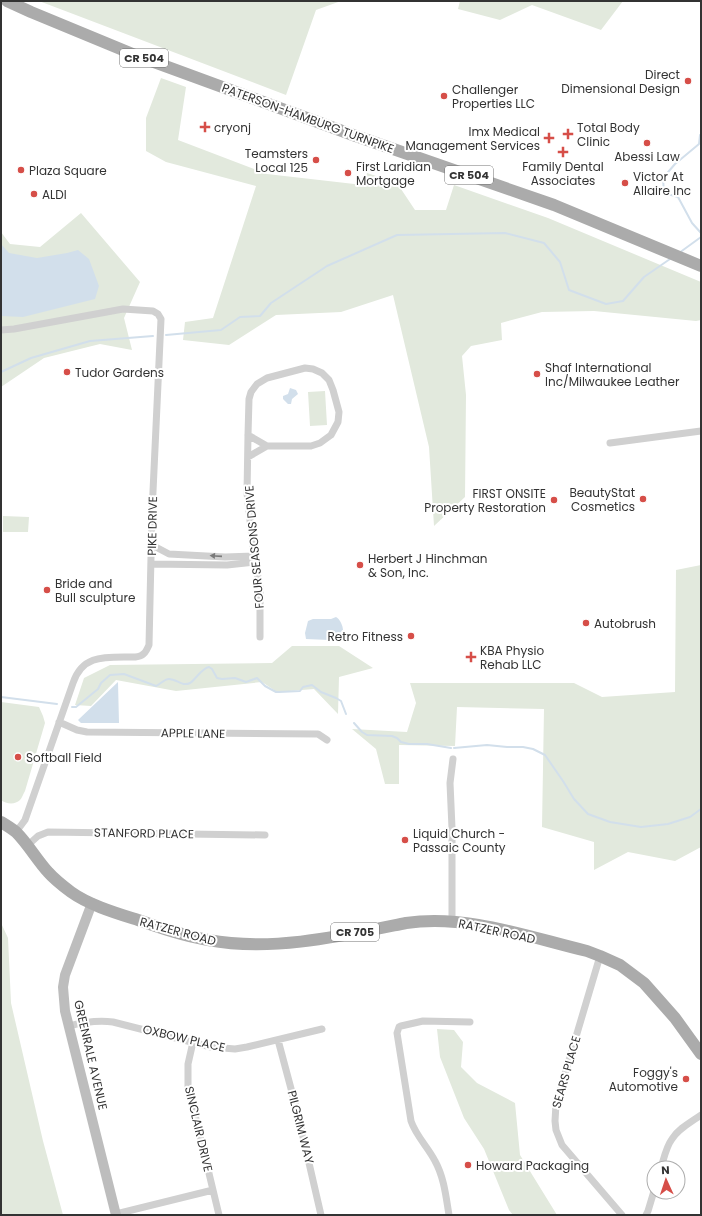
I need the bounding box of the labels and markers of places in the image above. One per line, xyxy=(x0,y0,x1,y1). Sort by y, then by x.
place label: Direct Dimensional Design xyxy=(561,66,680,97)
marker: Direct Dimensional Design xyxy=(683,76,693,86)
place label: Challenger Properties LLC xyxy=(452,81,535,112)
marker: Challenger Properties LLC xyxy=(439,91,449,101)
place label: cryonj xyxy=(214,119,251,136)
place label: Total Body Clinic xyxy=(577,119,640,150)
marker: cryonj xyxy=(199,121,211,133)
place label: Imx Medical Management Services xyxy=(406,123,540,154)
marker: Total Body Clinic xyxy=(562,128,574,140)
marker: Imx Medical Management Services xyxy=(543,132,555,144)
marker: Abessi Law xyxy=(642,138,652,148)
place label: Teamsters Local 125 xyxy=(245,145,308,176)
marker: Family Dental Associates xyxy=(557,146,569,158)
place label: Abessi Law xyxy=(614,148,680,165)
marker: Teamsters Local 125 xyxy=(311,155,321,165)
place label: First Laridian Mortgage xyxy=(356,158,431,189)
place label: Family Dental Associates xyxy=(522,158,604,189)
place label: Plaza Square xyxy=(29,162,107,179)
marker: Plaza Square xyxy=(16,165,26,175)
marker: First Laridian Mortgage xyxy=(343,168,353,178)
place label: Victor At Allaire Inc xyxy=(633,168,691,199)
marker: Victor At Allaire Inc xyxy=(620,178,630,188)
place label: ALDI xyxy=(42,186,67,203)
marker: ALDI xyxy=(29,189,39,199)
place label: Shaf International Inc/Milwaukee Leather xyxy=(545,359,680,390)
place label: Tudor Gardens xyxy=(75,364,164,381)
marker: Tudor Gardens xyxy=(62,367,72,377)
marker: Shaf International Inc/Milwaukee Leather xyxy=(532,369,542,379)
place label: BeautyStat Cosmetics xyxy=(569,484,635,515)
place label: FIRST ONSITE Property Restoration xyxy=(424,485,546,516)
marker: BeautyStat Cosmetics xyxy=(638,494,648,504)
marker: FIRST ONSITE Property Restoration xyxy=(549,495,559,505)
place label: Herbert J Hinchman & Son, Inc. xyxy=(368,550,487,581)
marker: Herbert J Hinchman & Son, Inc. xyxy=(355,560,365,570)
place label: Bride and Bull sculpture xyxy=(55,575,135,606)
marker: Bride and Bull sculpture xyxy=(42,585,52,595)
place label: Autobrush xyxy=(594,615,656,632)
marker: Autobrush xyxy=(581,618,591,628)
place label: Retro Fitness xyxy=(328,628,403,645)
marker: Retro Fitness xyxy=(406,631,416,641)
place label: KBA Physio Rehab LLC xyxy=(480,642,544,673)
marker: KBA Physio Rehab LLC xyxy=(465,651,477,663)
place label: Softball Field xyxy=(26,749,102,766)
marker: Softball Field xyxy=(13,752,23,762)
place label: Liquid Church - Passaic County xyxy=(413,825,506,856)
marker: Liquid Church - Passaic County xyxy=(400,835,410,845)
place label: Foggy's Automotive xyxy=(609,1064,678,1095)
marker: Foggy's Automotive xyxy=(681,1074,691,1084)
place label: Howard Packaging xyxy=(476,1157,589,1174)
marker: Howard Packaging xyxy=(463,1160,473,1170)

